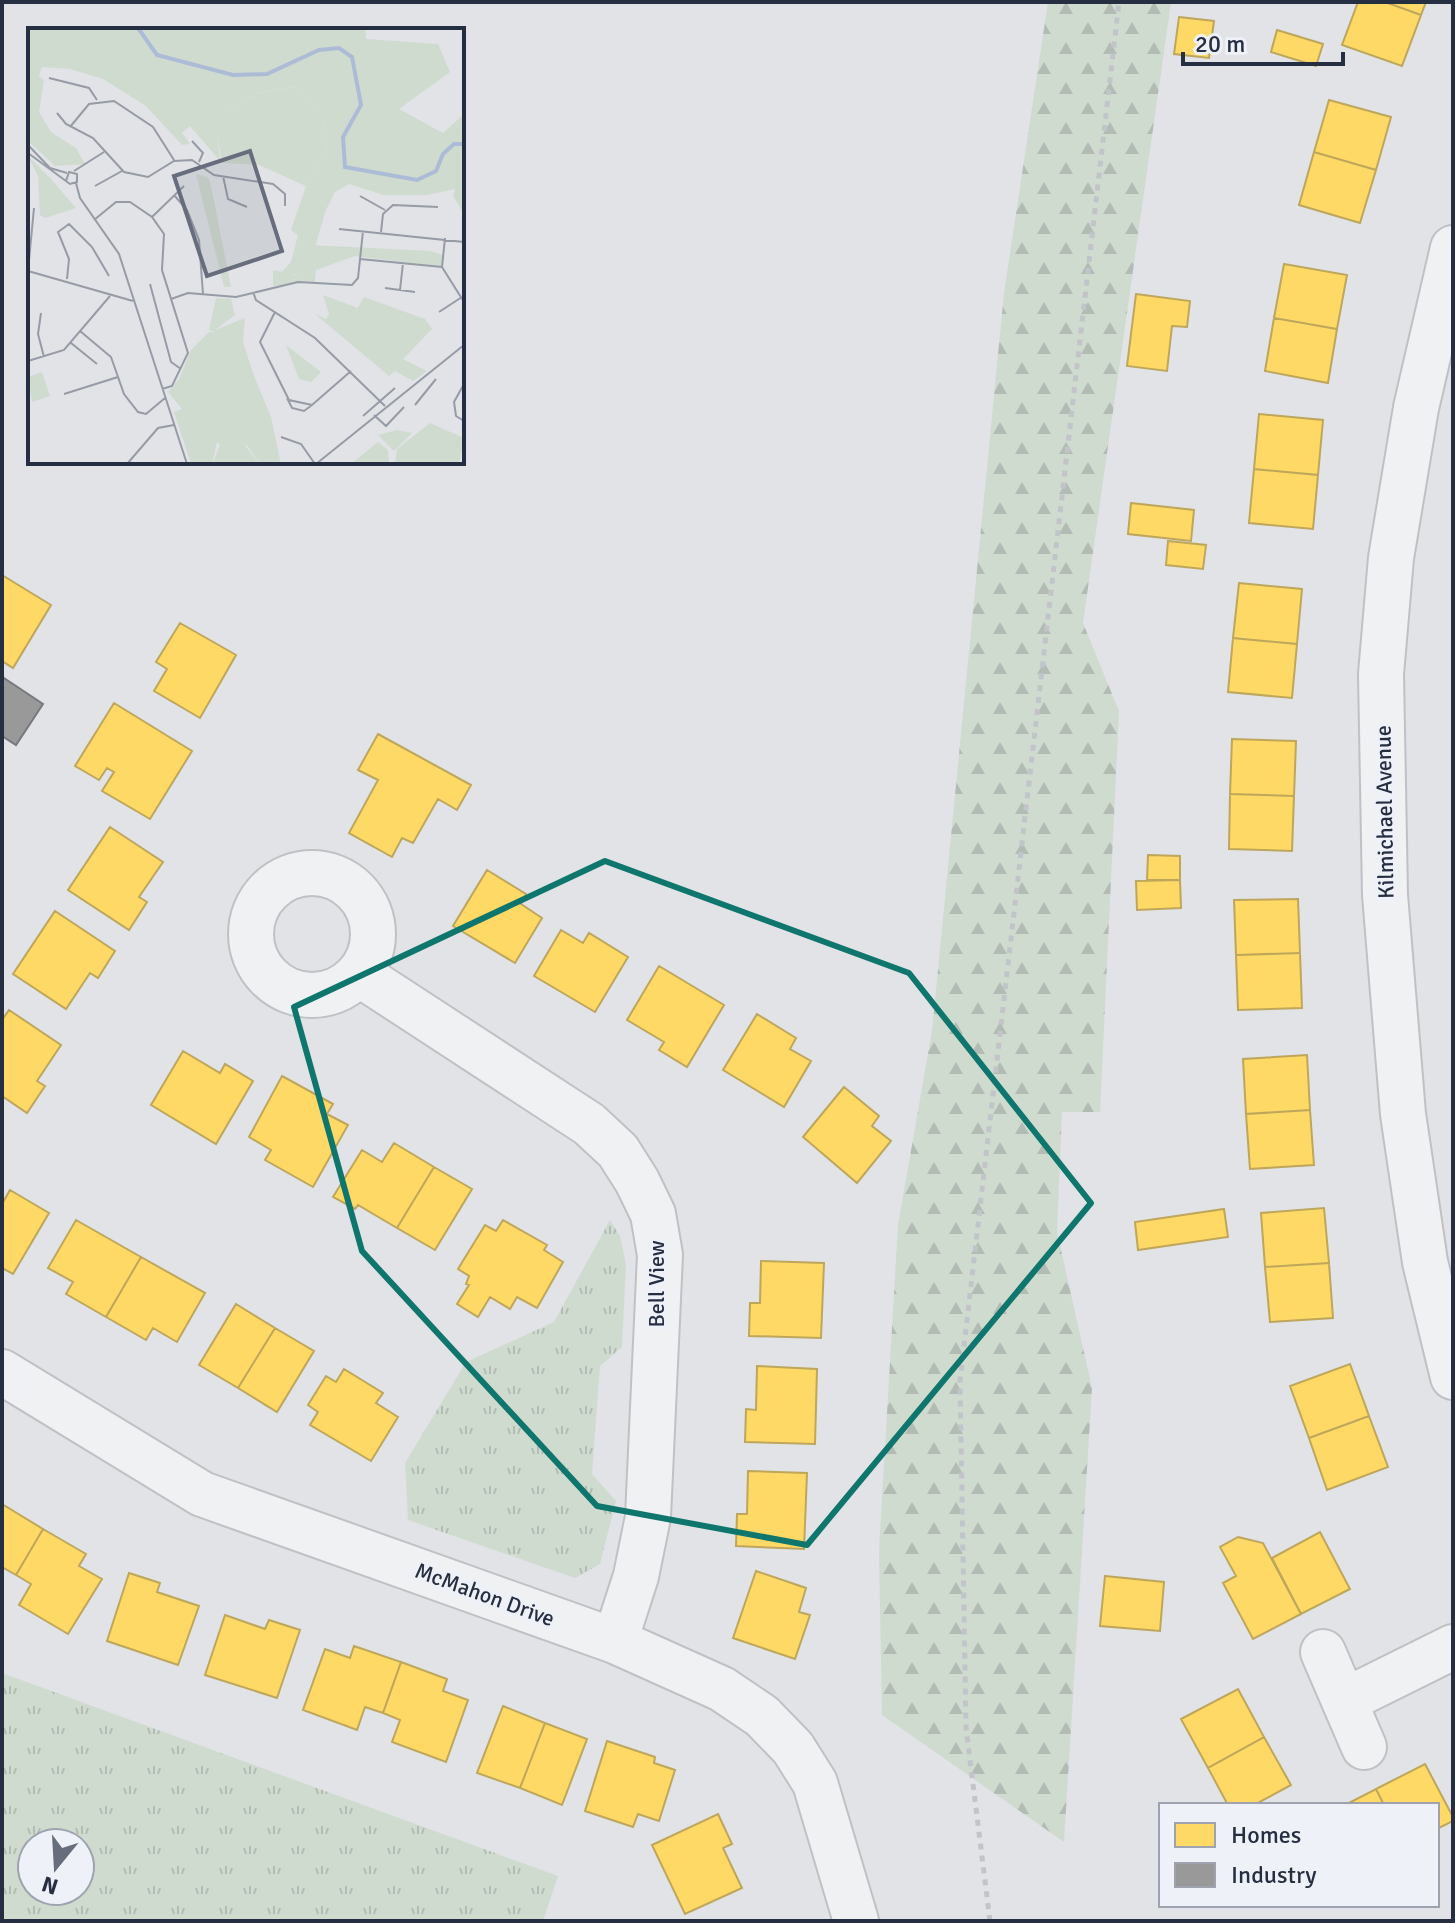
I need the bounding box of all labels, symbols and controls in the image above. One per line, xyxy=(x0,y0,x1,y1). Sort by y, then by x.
scale bar xyxy=(1183,16,1343,66)
inset map xyxy=(28,28,464,464)
text: 20 m xyxy=(1195,29,1245,59)
street label: Kilmichael Avenue xyxy=(1369,725,1400,899)
street label: Bell View xyxy=(643,1240,670,1328)
street label: McMahon Drive xyxy=(411,1557,558,1632)
legend xyxy=(1159,1803,1439,1907)
text: Homes xyxy=(1231,1820,1301,1850)
north arrow xyxy=(16,1827,96,1907)
text: Industry xyxy=(1231,1860,1317,1890)
text: N xyxy=(39,1870,61,1901)

